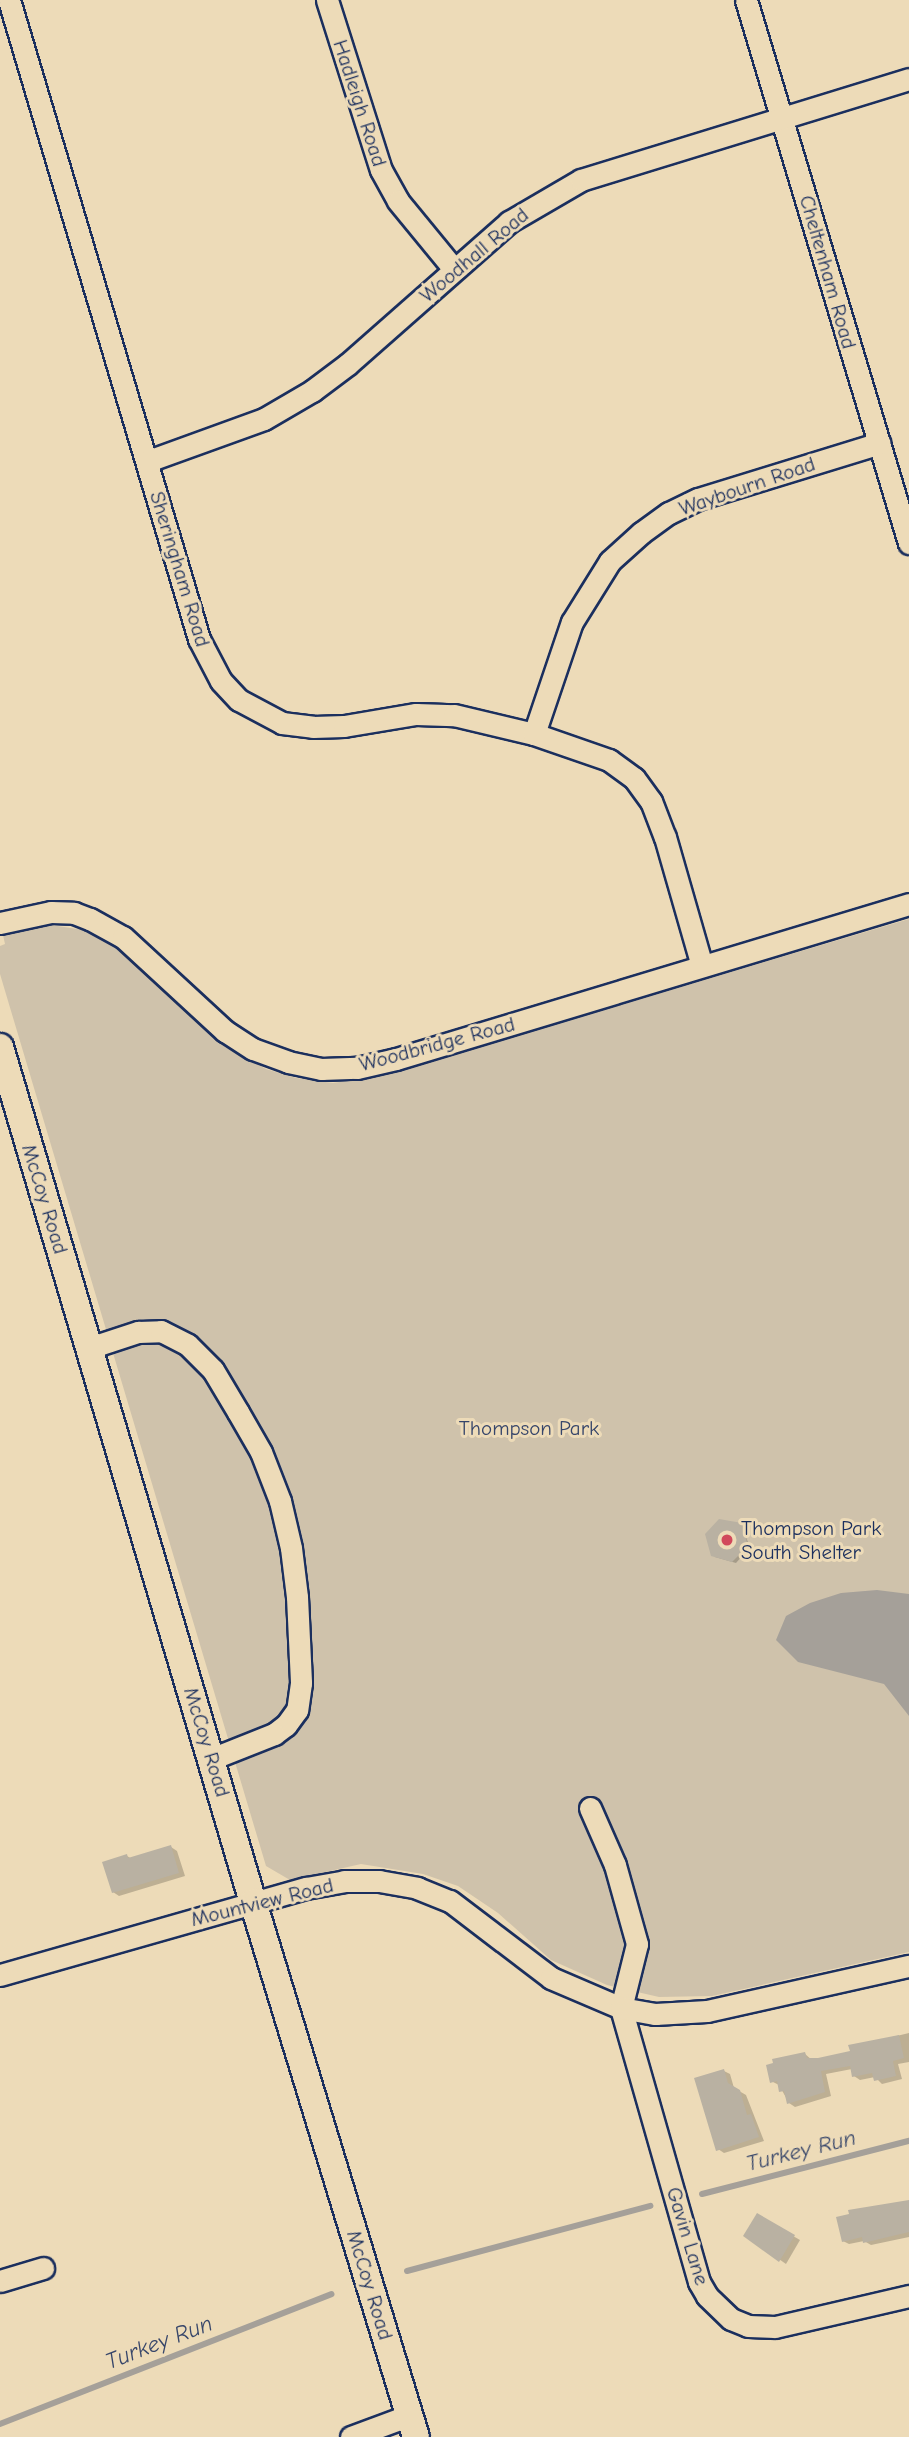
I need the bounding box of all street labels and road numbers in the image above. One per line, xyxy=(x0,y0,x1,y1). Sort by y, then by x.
street label: Hadleigh Road xyxy=(328,36,392,170)
street label: Cheltenham Road xyxy=(794,192,862,352)
street label: Woodhall Road xyxy=(414,202,534,308)
street label: Waybourn Road xyxy=(676,451,818,521)
street label: Sheringham Road xyxy=(144,488,216,650)
street label: Woodbridge Road xyxy=(356,1011,518,1077)
street label: McCoy Road xyxy=(16,1141,74,1257)
street label: McCoy Road xyxy=(178,1684,236,1800)
street label: Mountview Road xyxy=(188,1872,336,1932)
street label: Gavin Lane xyxy=(661,2184,715,2288)
street label: McCoy Road xyxy=(341,2227,399,2343)

